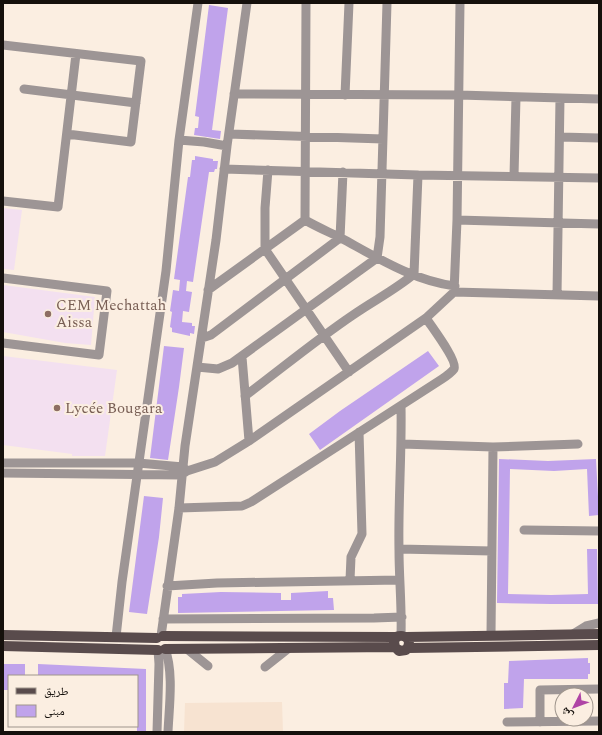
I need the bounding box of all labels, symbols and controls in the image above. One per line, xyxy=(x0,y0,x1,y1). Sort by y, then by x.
place label: CEM Mechattah Aissa xyxy=(56,294,167,334)
marker: CEM Mechattah Aissa xyxy=(43,309,53,319)
place label: Lycée Bougara xyxy=(65,397,163,420)
marker: Lycée Bougara xyxy=(52,403,62,413)
legend xyxy=(8,675,138,727)
text: طريق xyxy=(44,682,69,701)
north arrow xyxy=(554,687,594,727)
text: مبنى xyxy=(44,702,65,721)
text: ش xyxy=(556,703,577,723)

